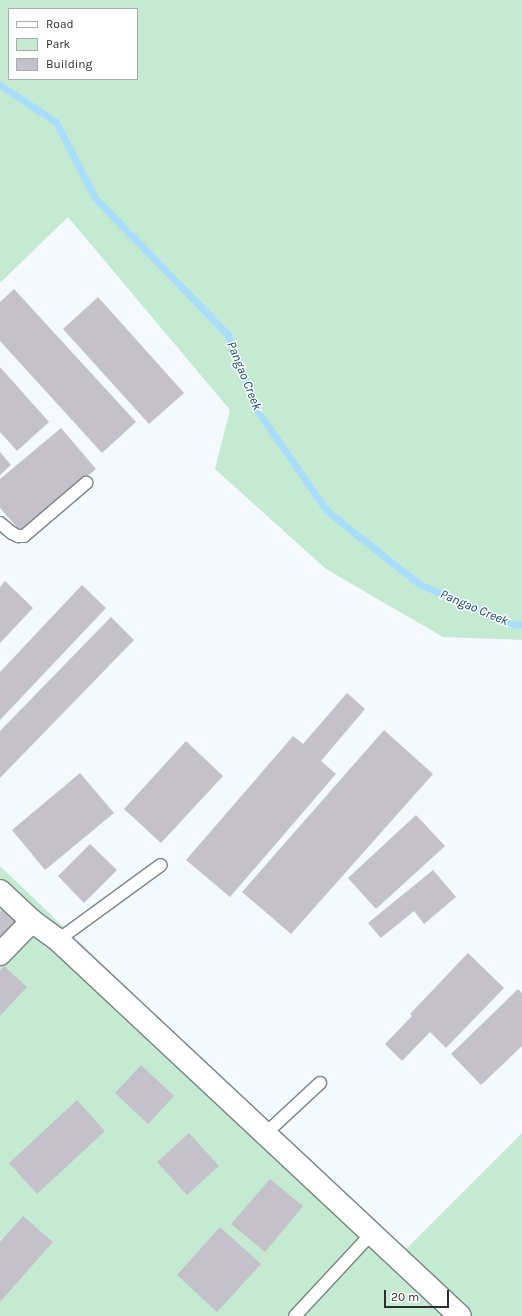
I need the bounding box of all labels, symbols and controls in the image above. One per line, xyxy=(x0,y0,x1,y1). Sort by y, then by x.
legend xyxy=(8,8,138,80)
text: Road xyxy=(46,17,74,31)
text: Park xyxy=(46,37,70,51)
text: Building xyxy=(46,57,92,71)
water label: Pangao Creek xyxy=(223,339,265,413)
water label: Pangao Creek xyxy=(437,587,511,629)
scale bar xyxy=(386,1282,451,1308)
text: 20 m xyxy=(391,1290,419,1304)

